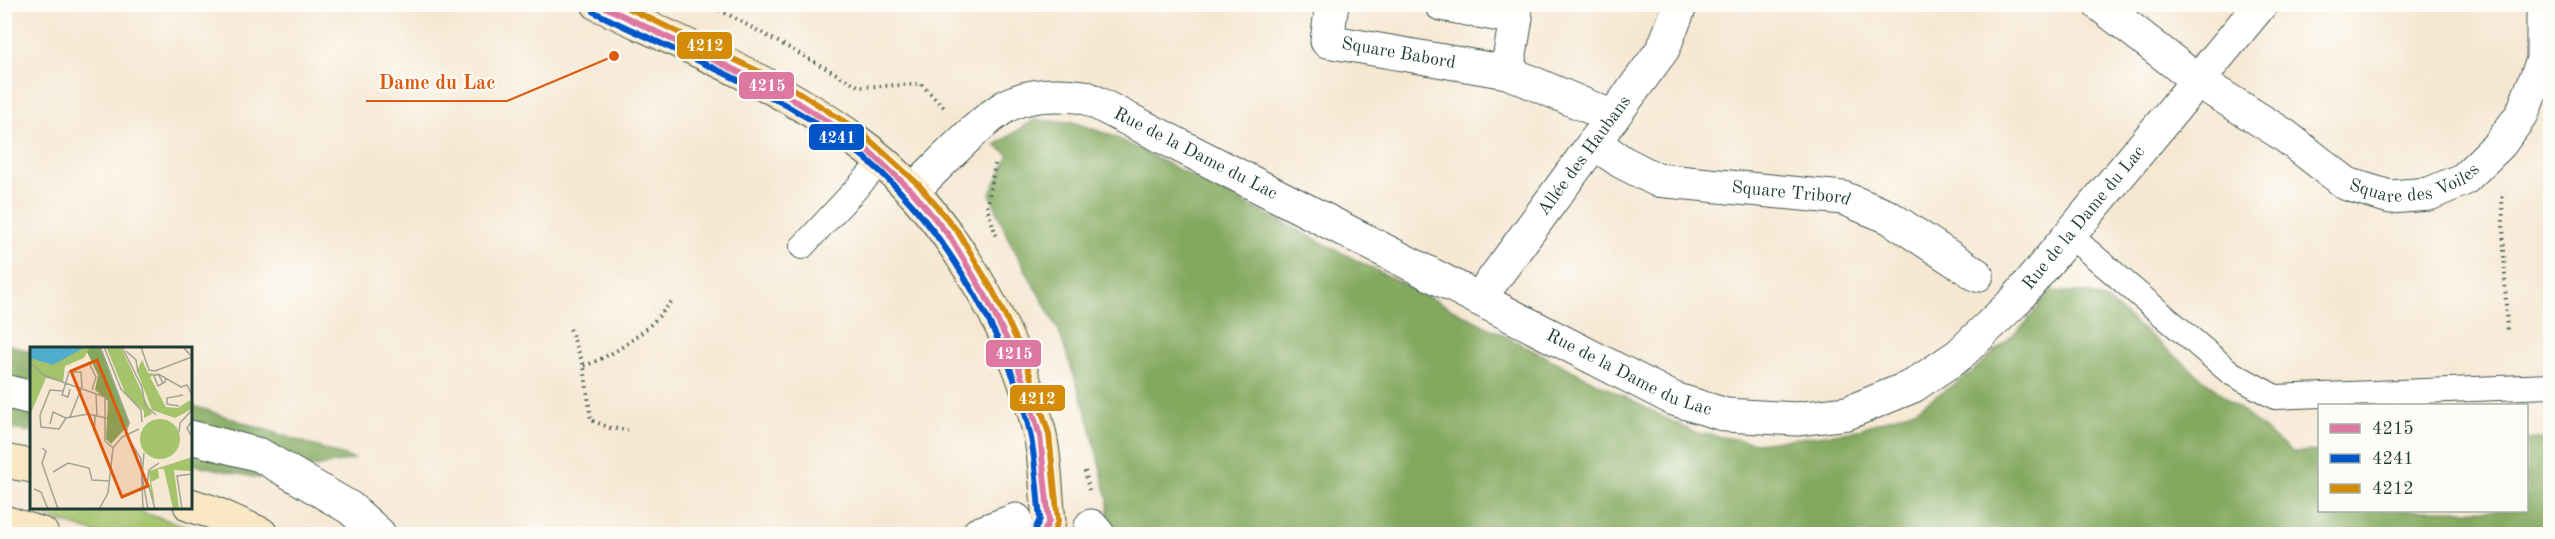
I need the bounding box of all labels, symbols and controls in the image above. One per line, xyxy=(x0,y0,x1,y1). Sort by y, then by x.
line badge: 4212 xyxy=(676,31,733,60)
street label: Square Babord xyxy=(1340,35,1457,72)
text: 4212 xyxy=(686,39,724,55)
callout: Dame du Lac xyxy=(366,63,507,101)
line badge: 4215 xyxy=(738,71,795,100)
text: Dame du Lac xyxy=(378,74,496,94)
text: 4215 xyxy=(748,79,786,95)
street label: Allée des Haubans xyxy=(1535,92,1635,219)
street label: Rue de la Dame du Lac xyxy=(1111,104,1280,203)
line badge: 4241 xyxy=(808,123,865,151)
text: 4241 xyxy=(818,131,856,147)
street label: Rue de la Dame du Lac xyxy=(2019,142,2149,293)
street label: Square des Voiles xyxy=(2347,160,2483,206)
street label: Square Tribord xyxy=(1731,178,1854,209)
street label: Rue de la Dame du Lac xyxy=(1543,326,1714,419)
line badge: 4215 xyxy=(985,339,1042,368)
inset map xyxy=(30,347,192,509)
text: 4215 xyxy=(995,347,1033,363)
line badge: 4212 xyxy=(1009,384,1066,412)
text: 4212 xyxy=(1018,392,1056,408)
legend xyxy=(2318,404,2528,512)
text: 4215 xyxy=(2372,420,2414,438)
text: 4241 xyxy=(2372,450,2414,468)
text: 4212 xyxy=(2372,480,2414,498)

